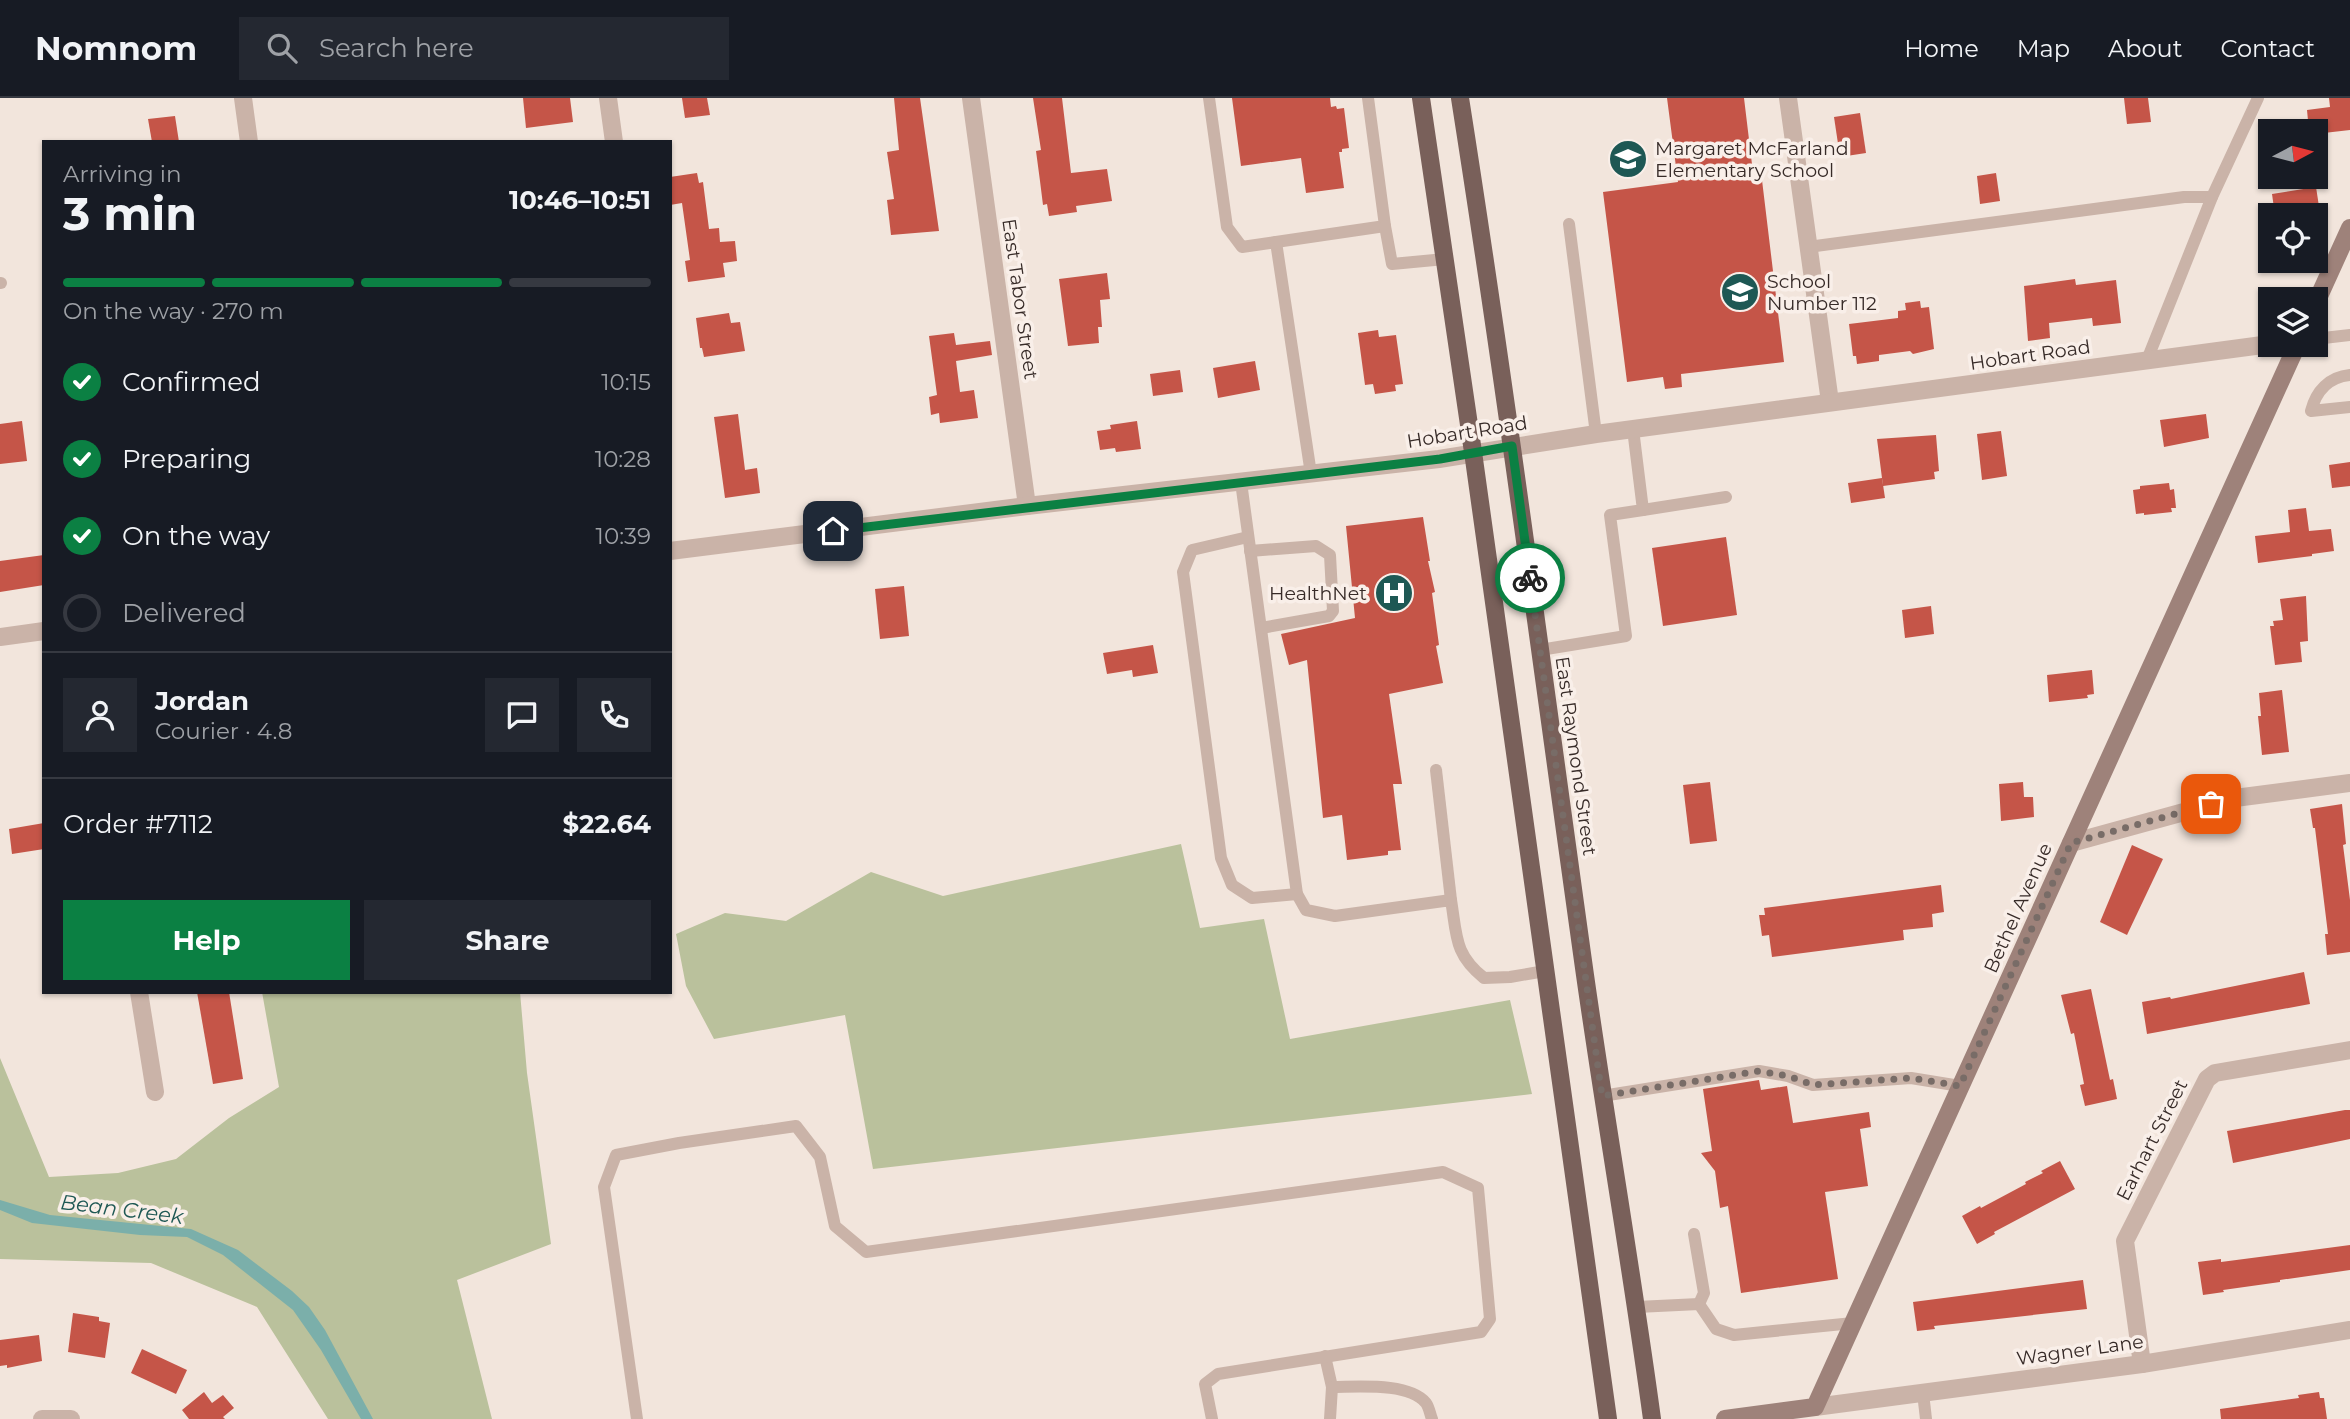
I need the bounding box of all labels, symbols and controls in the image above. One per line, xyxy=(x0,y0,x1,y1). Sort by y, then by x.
search box xyxy=(239,17,729,80)
text: Nomnom xyxy=(35,28,197,68)
icon: search xyxy=(263,29,301,67)
text: Search here xyxy=(319,32,474,64)
text: Home xyxy=(1904,34,1979,63)
text: Map xyxy=(2017,34,2070,63)
text: About xyxy=(2108,34,2182,63)
text: Contact xyxy=(2220,34,2315,63)
north arrow xyxy=(2258,119,2328,189)
map controls xyxy=(2258,119,2328,357)
place label: Margaret McFarland Elementary School xyxy=(1655,137,1849,182)
school or university icon: Margaret McFarland Elementary School xyxy=(1607,138,1649,180)
text: Arriving in xyxy=(63,160,182,188)
text: 10:46–10:51 xyxy=(509,184,651,216)
text: 3 min xyxy=(63,185,197,242)
button: locate xyxy=(2258,203,2328,273)
street label: East Tabor Street xyxy=(997,217,1043,381)
place label: School Number 112 xyxy=(1767,270,1877,315)
school or university icon: School Number 112 xyxy=(1719,271,1761,313)
button: layers xyxy=(2258,287,2328,357)
text: On the way · 270 m xyxy=(63,297,284,325)
street label: Hobart Road xyxy=(1968,335,2092,375)
icon: check xyxy=(63,363,101,401)
text: Confirmed xyxy=(122,366,261,398)
text: 10:15 xyxy=(601,368,651,396)
street label: Hobart Road xyxy=(1405,411,1529,453)
icon: check xyxy=(63,440,101,478)
text: Preparing xyxy=(122,443,251,475)
text: 10:28 xyxy=(595,445,651,473)
pin xyxy=(803,501,863,561)
icon: home xyxy=(814,512,852,550)
icon: check xyxy=(63,517,101,555)
text: On the way xyxy=(122,520,270,552)
text: 10:39 xyxy=(596,522,651,550)
courier xyxy=(1495,543,1565,613)
icon: bike xyxy=(1511,559,1549,597)
hospital icon: HealthNet xyxy=(1373,572,1415,614)
place label: HealthNet xyxy=(1269,582,1367,605)
text: Delivered xyxy=(122,597,246,629)
street label: East Raymond Street xyxy=(1551,655,1601,857)
button: person xyxy=(63,678,137,752)
button: chat xyxy=(485,678,559,752)
button: phone xyxy=(577,678,651,752)
text: Jordan xyxy=(155,685,249,717)
text: Courier · 4.8 xyxy=(155,717,292,745)
pin xyxy=(2181,774,2241,834)
icon: bag xyxy=(2192,785,2230,823)
text: Order #7112 xyxy=(63,808,213,840)
text: $22.64 xyxy=(563,808,651,840)
street label: Bethel Avenue xyxy=(1979,840,2057,976)
button: Help xyxy=(63,900,350,980)
button: Share xyxy=(364,900,651,980)
street label: Earhart Street xyxy=(2111,1075,2193,1205)
water label: Bean Creek xyxy=(59,1189,186,1229)
street label: Wagner Lane xyxy=(2015,1330,2145,1370)

